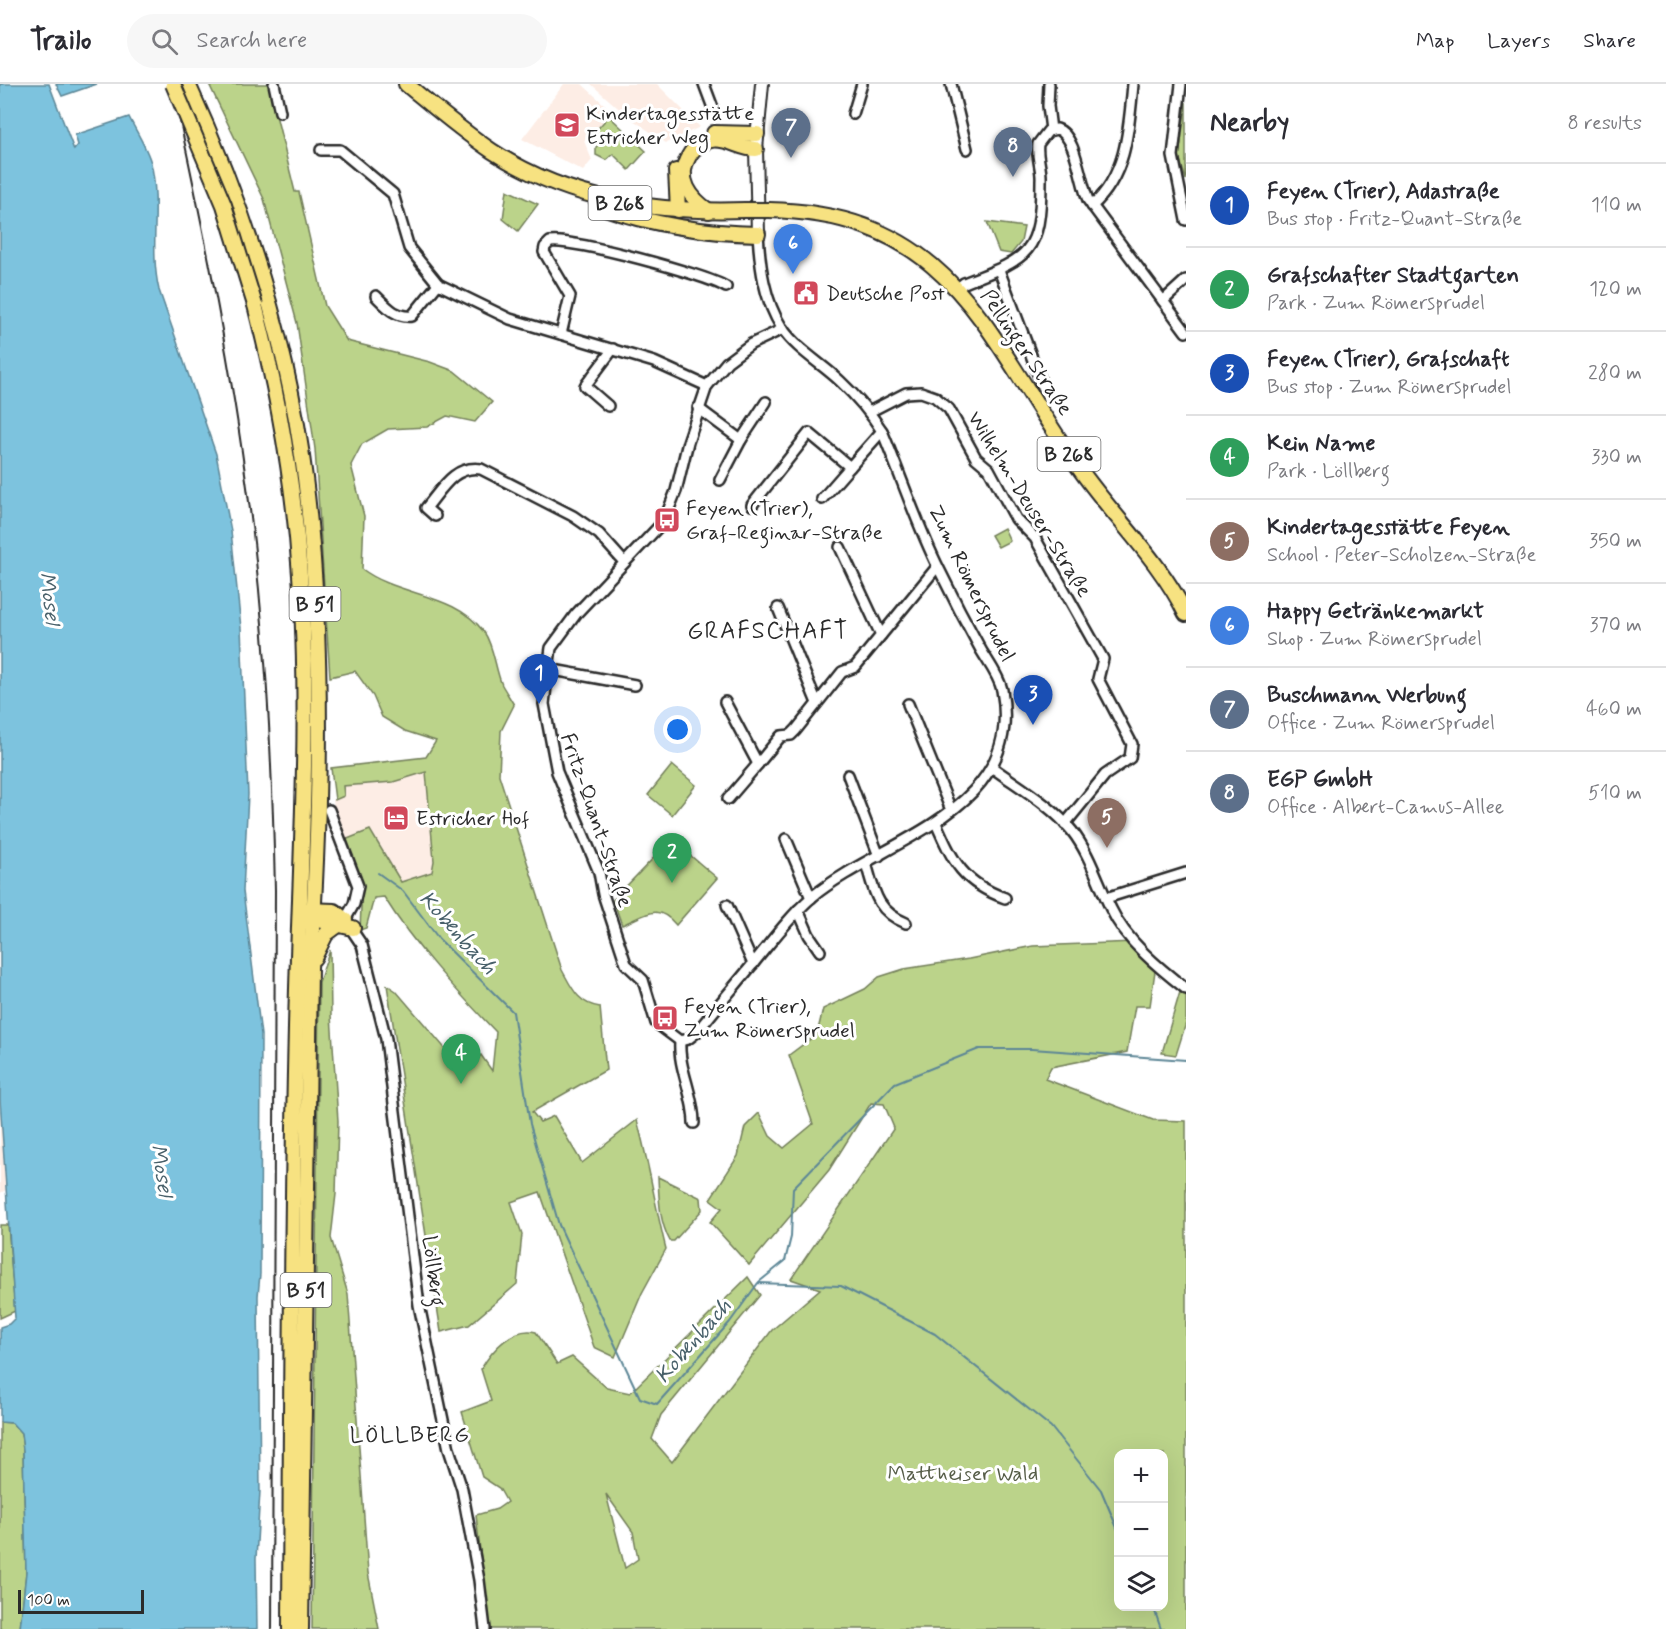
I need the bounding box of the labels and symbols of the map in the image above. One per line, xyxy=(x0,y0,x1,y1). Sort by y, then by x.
place label: Kindertagesstätte Estricher Weg xyxy=(586,100,754,153)
pin: 7 xyxy=(772,109,810,158)
school or university icon: Kindertagesstätte Estricher Weg xyxy=(552,110,582,140)
pin: 8 xyxy=(994,128,1032,177)
road number: B 268 xyxy=(588,186,652,220)
pin: 6 xyxy=(774,224,812,274)
public building icon: Deutsche Post xyxy=(791,278,821,308)
place label: Deutsche Post xyxy=(826,280,945,308)
street label: Pellinger Straße xyxy=(972,284,1079,422)
street label: Wilhelm-Deuser-Straße xyxy=(960,406,1098,603)
road number: B 268 xyxy=(1038,437,1100,471)
place label: Feyen (Trier), Graf-Reginar-Straße xyxy=(686,495,883,549)
street label: Zum Römersprudel xyxy=(921,500,1021,666)
bus stop icon: Feyen (Trier), Graf-Reginar-Straße xyxy=(652,505,682,535)
water label: Mosel xyxy=(32,570,66,629)
road number: B 51 xyxy=(290,587,340,621)
district label: GRAFSCHAFT xyxy=(687,616,849,647)
pin: 1 xyxy=(520,654,558,704)
pin: 3 xyxy=(1014,676,1052,725)
your location xyxy=(663,715,692,744)
street label: Fritz-Quant-Straße xyxy=(553,730,639,911)
pin: 5 xyxy=(1088,798,1126,848)
hotel icon: Estricher Hof xyxy=(381,803,411,833)
place label: Estricher Hof xyxy=(416,805,529,833)
pin: 2 xyxy=(652,834,692,883)
water label: Kobenbach xyxy=(413,886,503,981)
place label: Feyen (Trier), Zum Römersprudel xyxy=(684,993,855,1045)
bus stop icon: Feyen (Trier), Zum Römersprudel xyxy=(650,1003,680,1033)
pin: 4 xyxy=(442,1034,480,1084)
water label: Mosel xyxy=(143,1142,179,1201)
street label: Löllberg xyxy=(413,1234,451,1308)
road number: B 51 xyxy=(280,1273,332,1307)
water label: Kobenbach xyxy=(649,1293,738,1389)
district label: LÖLLBERG xyxy=(350,1422,470,1450)
park label: Mattheiser Wald xyxy=(888,1460,1038,1488)
scale bar xyxy=(18,1587,144,1614)

